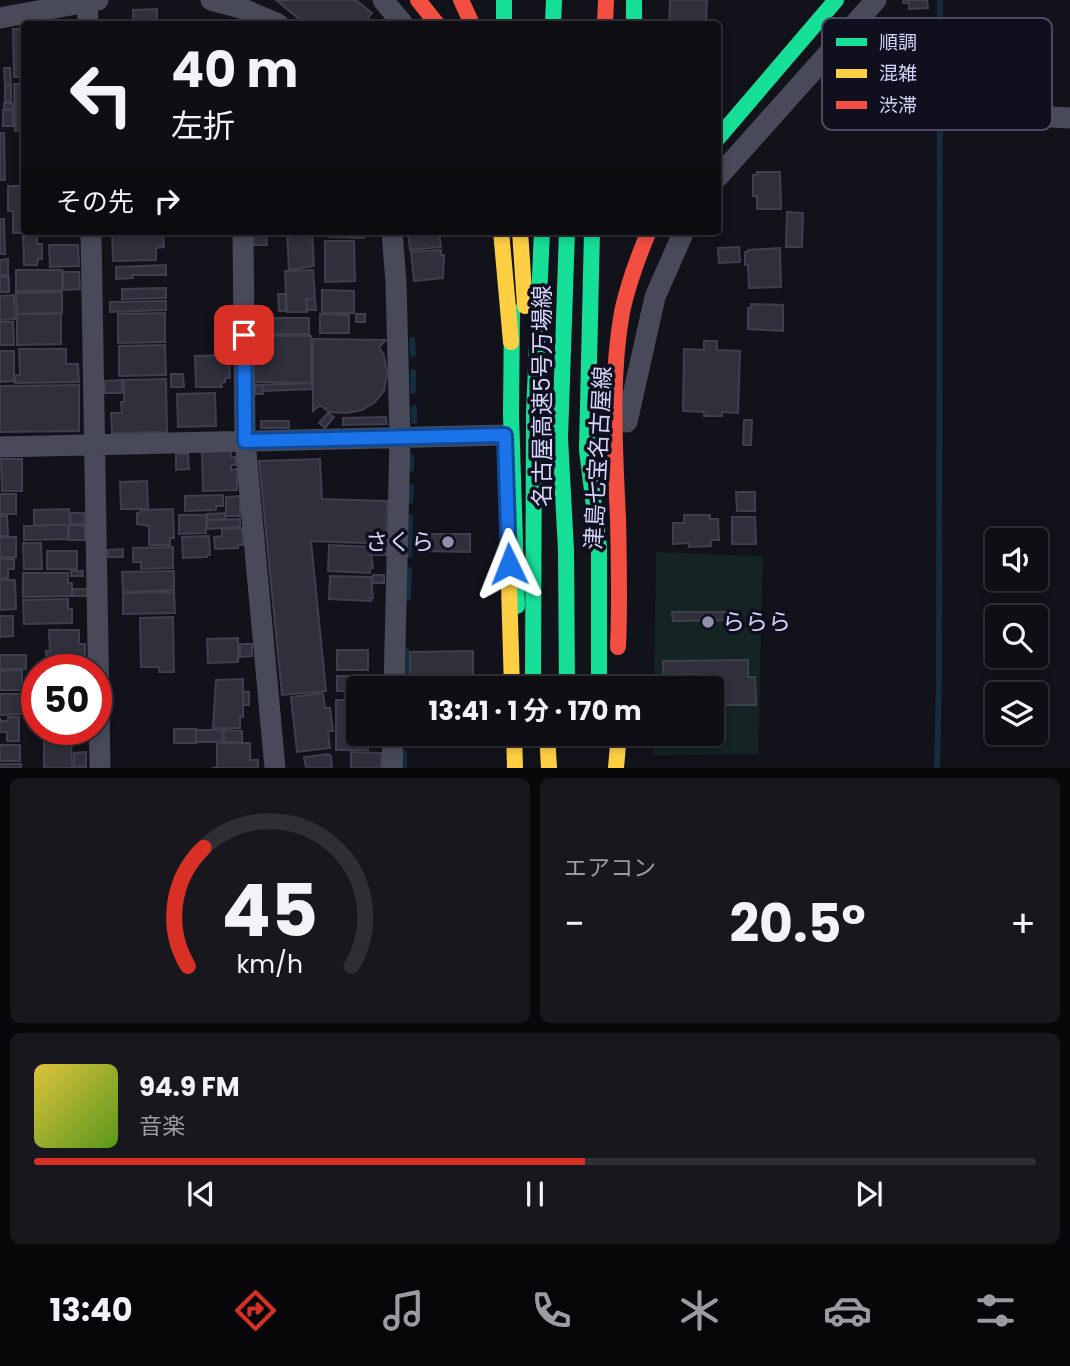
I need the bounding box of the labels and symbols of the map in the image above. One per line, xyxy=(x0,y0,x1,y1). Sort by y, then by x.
legend xyxy=(822,18,1052,130)
text: 順調 xyxy=(879,29,917,56)
text: 混雑 xyxy=(879,60,917,87)
text: 渋滞 xyxy=(879,92,917,119)
street label: 名古屋高速5号万場線 xyxy=(526,285,558,507)
pin xyxy=(214,305,274,365)
street label: 津島七宝名古屋線 xyxy=(577,365,619,551)
place label: さくら xyxy=(365,526,434,558)
position arrow xyxy=(472,527,546,601)
marker: さくら xyxy=(440,534,456,550)
place label: ららら xyxy=(722,606,791,638)
marker: ららら xyxy=(700,614,716,630)
speed limit sign: 50 xyxy=(21,654,112,745)

